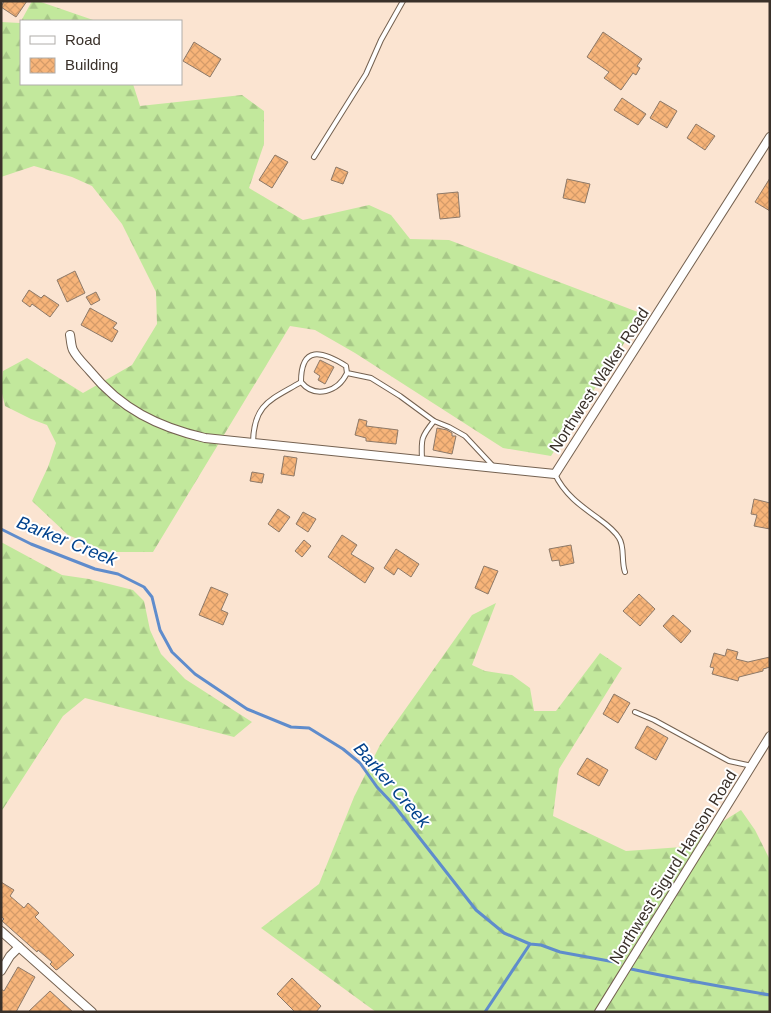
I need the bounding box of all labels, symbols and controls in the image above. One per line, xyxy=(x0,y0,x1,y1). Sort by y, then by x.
legend xyxy=(20,20,182,85)
text: Road xyxy=(65,31,101,48)
text: Building xyxy=(65,56,118,73)
street label: Northwest Walker Road xyxy=(546,305,652,455)
water label: Barker Creek xyxy=(14,512,121,571)
water label: Barker Creek xyxy=(350,738,435,832)
street label: Northwest Sigurd Hanson Road xyxy=(606,767,740,967)

